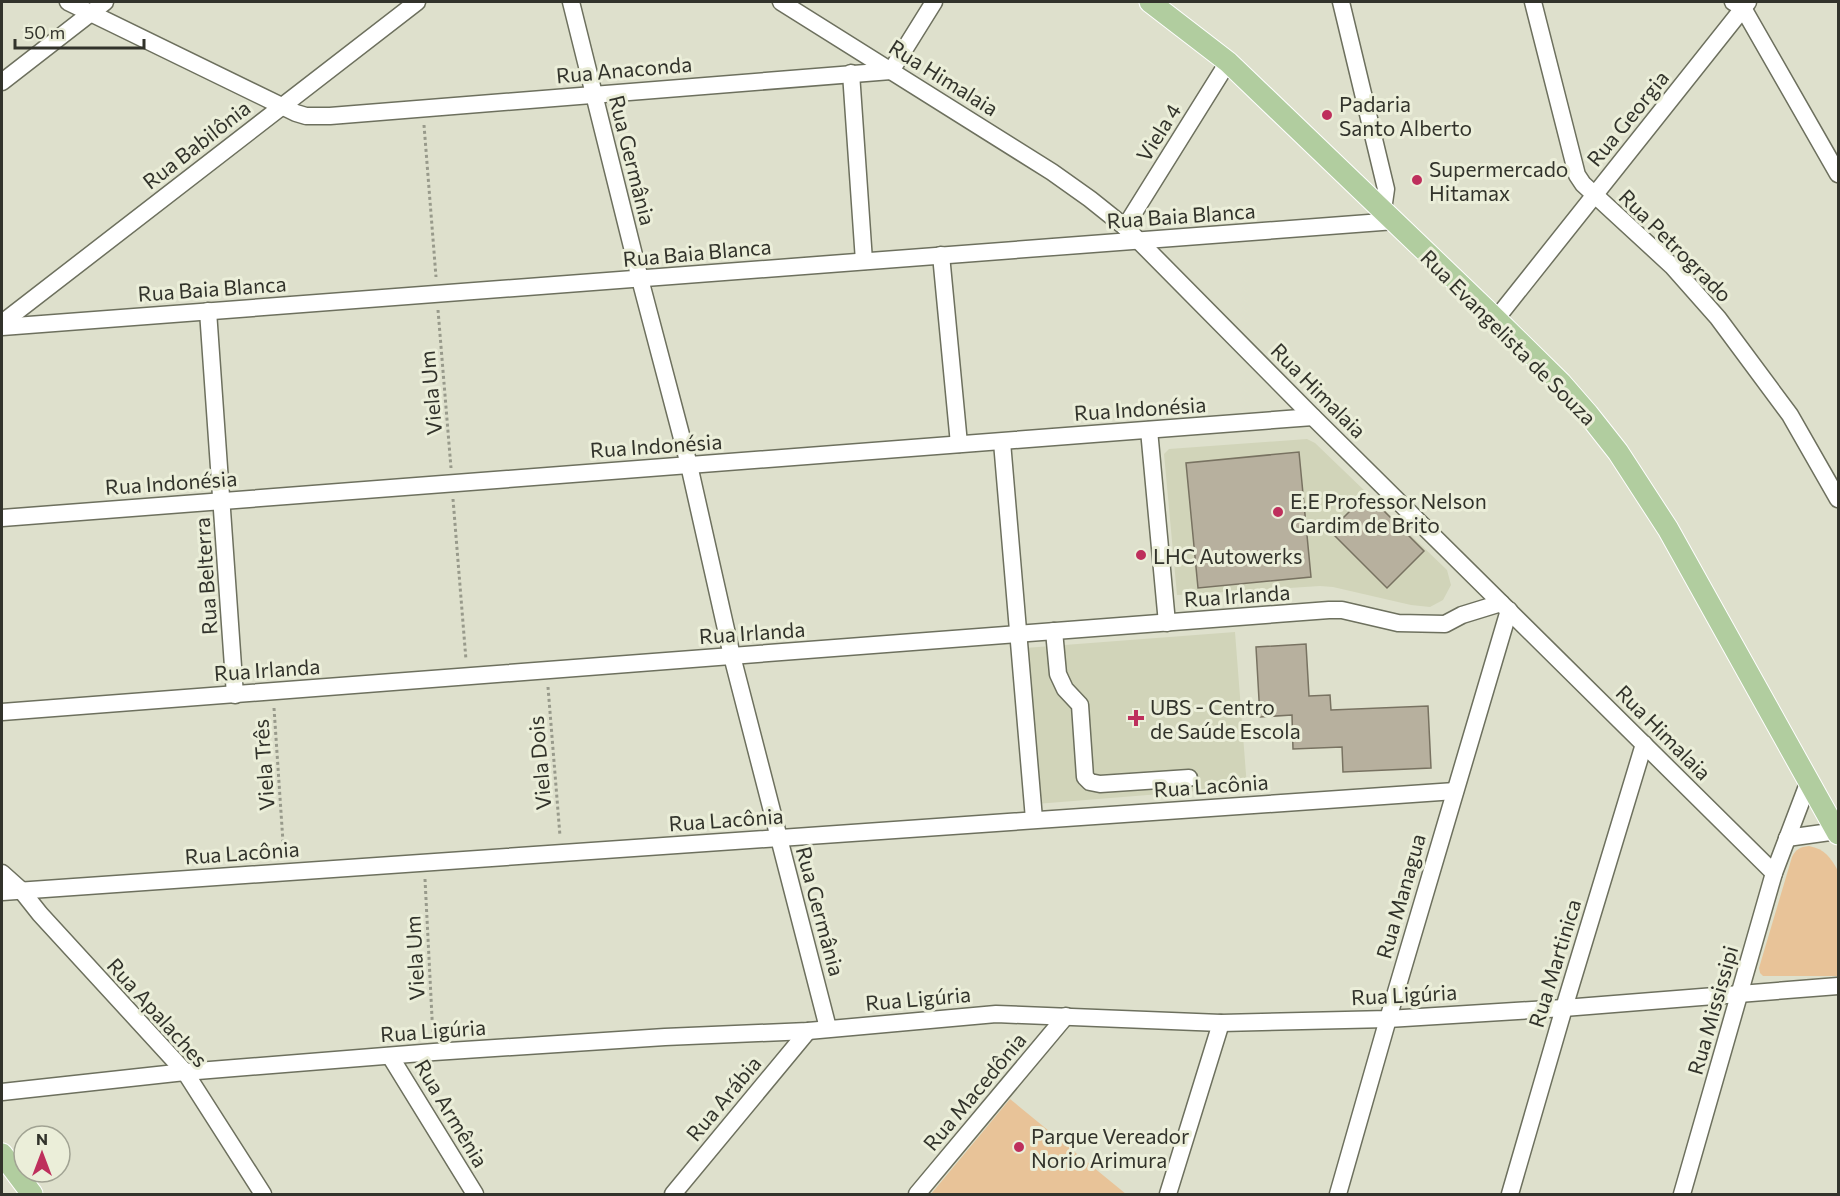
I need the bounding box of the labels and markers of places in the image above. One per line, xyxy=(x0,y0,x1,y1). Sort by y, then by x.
place label: Padaria Santo Alberto xyxy=(1339,91,1472,140)
marker: Padaria Santo Alberto xyxy=(1320,108,1334,122)
place label: Supermercado Hitamax xyxy=(1429,156,1568,205)
marker: Supermercado Hitamax xyxy=(1410,173,1424,187)
place label: E.E Professor Nelson Gardim de Brito xyxy=(1290,488,1487,537)
marker: E.E Professor Nelson Gardim de Brito xyxy=(1271,505,1285,519)
place label: LHC Autowerks xyxy=(1153,543,1303,568)
marker: LHC Autowerks xyxy=(1134,548,1148,562)
place label: UBS - Centro de Saúde Escola xyxy=(1150,694,1301,743)
marker: UBS - Centro de Saúde Escola xyxy=(1127,709,1145,727)
place label: Parque Vereador Norio Arimura xyxy=(1031,1123,1189,1172)
marker: Parque Vereador Norio Arimura xyxy=(1012,1140,1026,1154)

